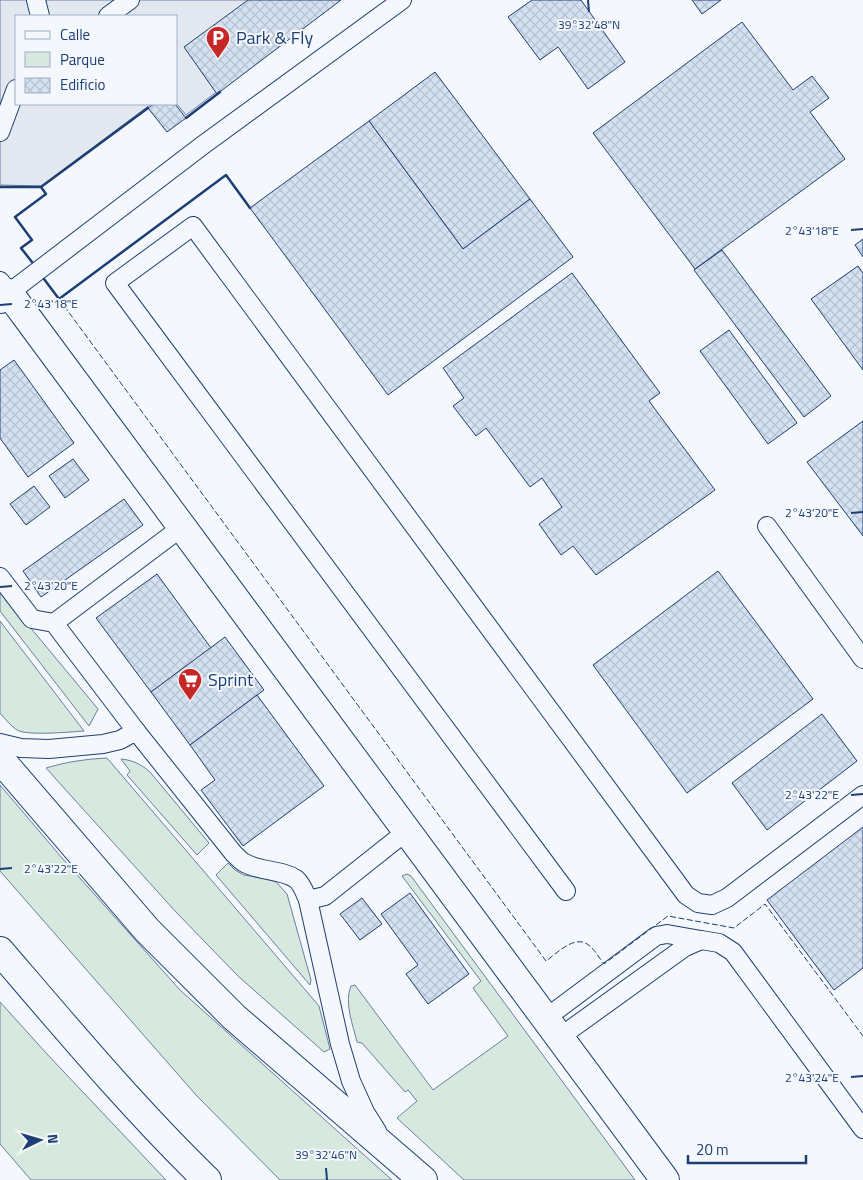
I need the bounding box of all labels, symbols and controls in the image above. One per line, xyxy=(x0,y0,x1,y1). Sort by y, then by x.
legend xyxy=(15,15,178,105)
text: 39°32'48"N xyxy=(558,15,620,34)
text: Calle xyxy=(60,23,90,46)
place label: Park & Fly xyxy=(236,24,313,51)
parking icon: Park & Fly xyxy=(205,25,231,59)
text: Parque xyxy=(60,48,105,71)
text: Edificio xyxy=(60,73,105,96)
text: 2°43'18"E xyxy=(785,221,839,240)
text: 2°43'18"E xyxy=(24,294,78,313)
text: 2°43'20"E xyxy=(785,503,839,522)
text: 2°43'20"E xyxy=(24,576,78,595)
place label: Sprint xyxy=(208,666,254,693)
supermarket icon: Sprint xyxy=(177,667,203,701)
text: 2°43'22"E xyxy=(785,785,839,804)
text: 2°43'22"E xyxy=(24,859,78,878)
text: 2°43'24"E xyxy=(785,1068,839,1087)
north arrow xyxy=(15,1115,65,1165)
scale bar xyxy=(688,1132,806,1164)
text: N xyxy=(43,1133,64,1145)
text: 20 m xyxy=(696,1138,729,1161)
text: 39°32'46"N xyxy=(295,1145,357,1164)

